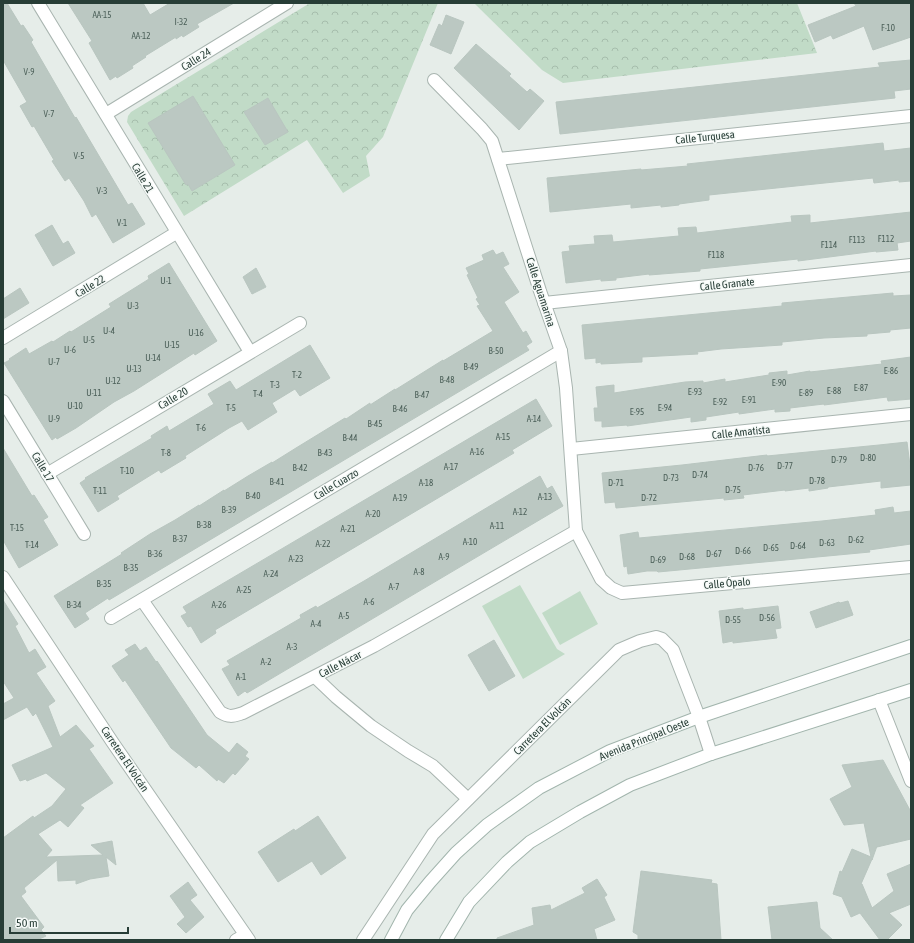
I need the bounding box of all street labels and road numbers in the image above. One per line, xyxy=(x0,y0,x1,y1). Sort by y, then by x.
street label: Calle 24 xyxy=(179,45,213,73)
street label: Calle Turquesa xyxy=(675,128,735,146)
street label: Calle 21 xyxy=(129,161,157,195)
street label: Calle Aguamarina xyxy=(524,256,558,328)
street label: Calle 22 xyxy=(73,272,107,300)
street label: Calle Granate xyxy=(699,275,755,293)
street label: Calle 20 xyxy=(156,384,190,412)
street label: Calle Amatista xyxy=(711,423,771,441)
street label: Calle 17 xyxy=(29,450,57,484)
street label: Calle Cuarzo xyxy=(312,466,360,502)
street label: Calle Ópalo xyxy=(703,575,751,591)
street label: Calle Nácar xyxy=(317,648,364,680)
street label: Carretera El Volcán xyxy=(511,695,573,757)
street label: Avenida Principal Oeste xyxy=(597,716,691,762)
street label: Carretera El Volcán xyxy=(99,724,151,794)

